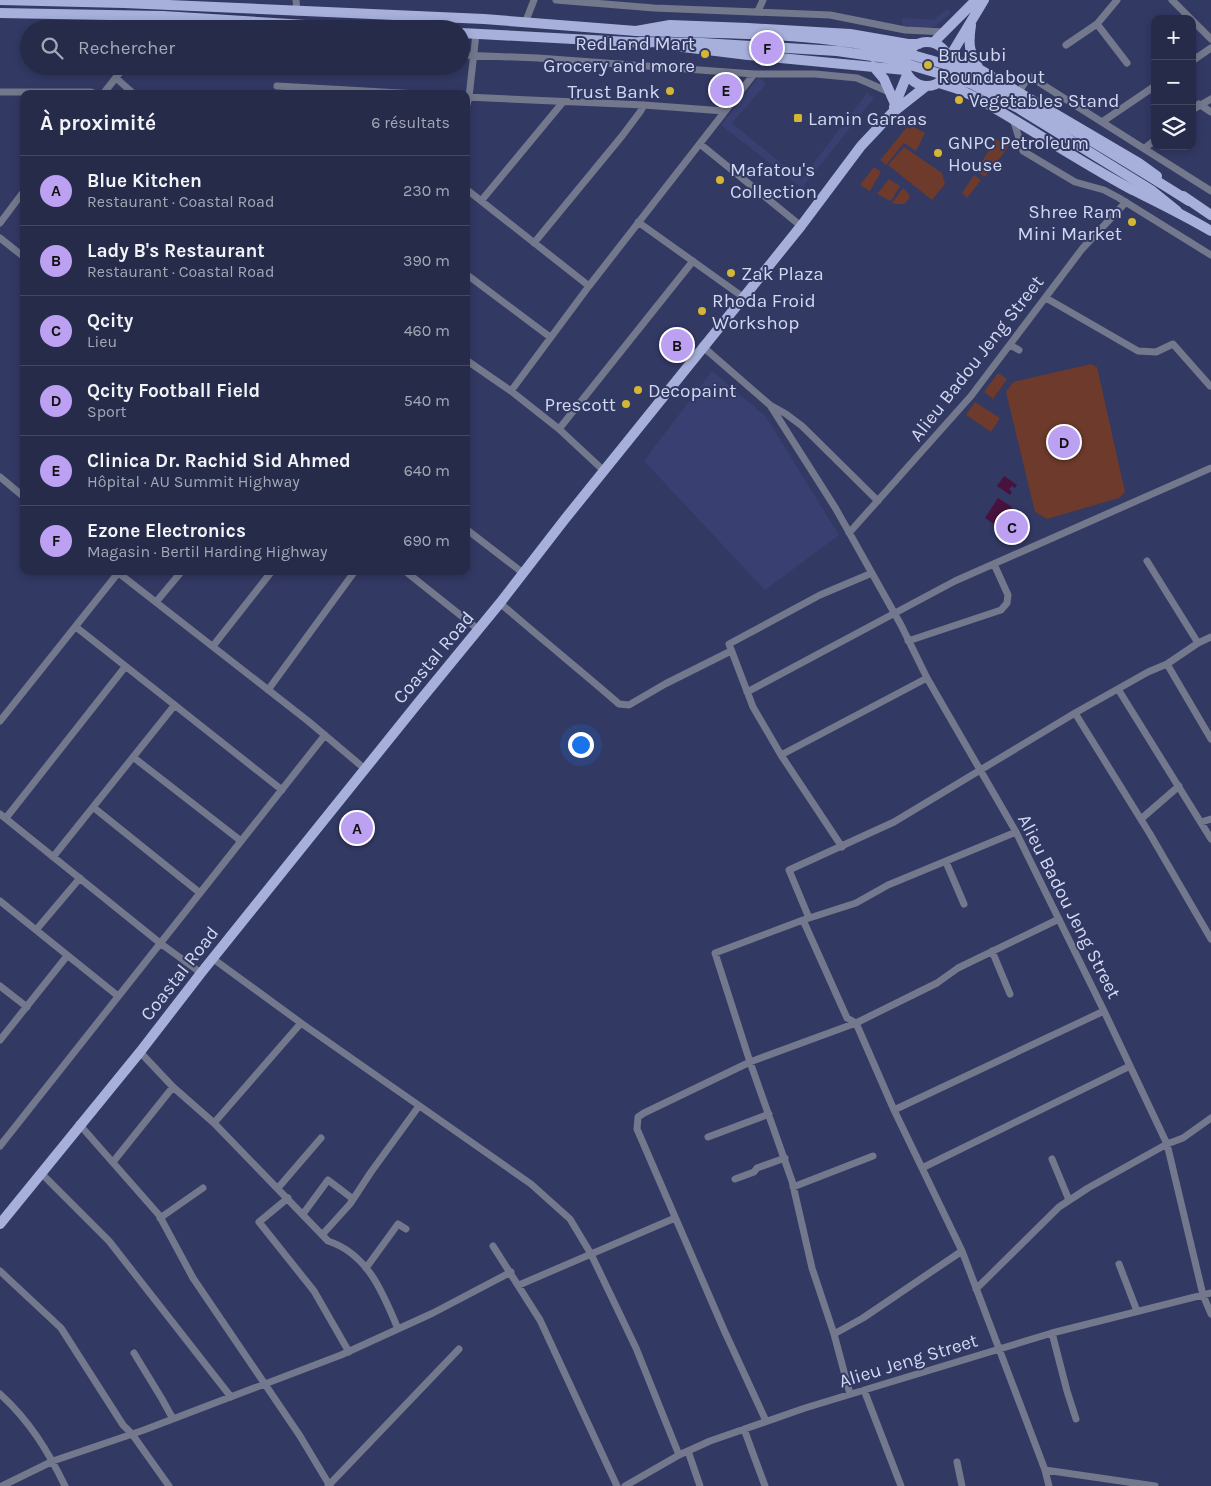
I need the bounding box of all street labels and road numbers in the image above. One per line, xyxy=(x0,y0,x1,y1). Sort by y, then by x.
street label: Alieu Badou Jeng Street xyxy=(905,272,1048,446)
street label: Coastal Road xyxy=(389,607,479,708)
street label: Alieu Badou Jeng Street xyxy=(1013,811,1125,1002)
street label: Coastal Road xyxy=(136,922,223,1025)
street label: Alieu Jeng Street xyxy=(836,1329,980,1393)

